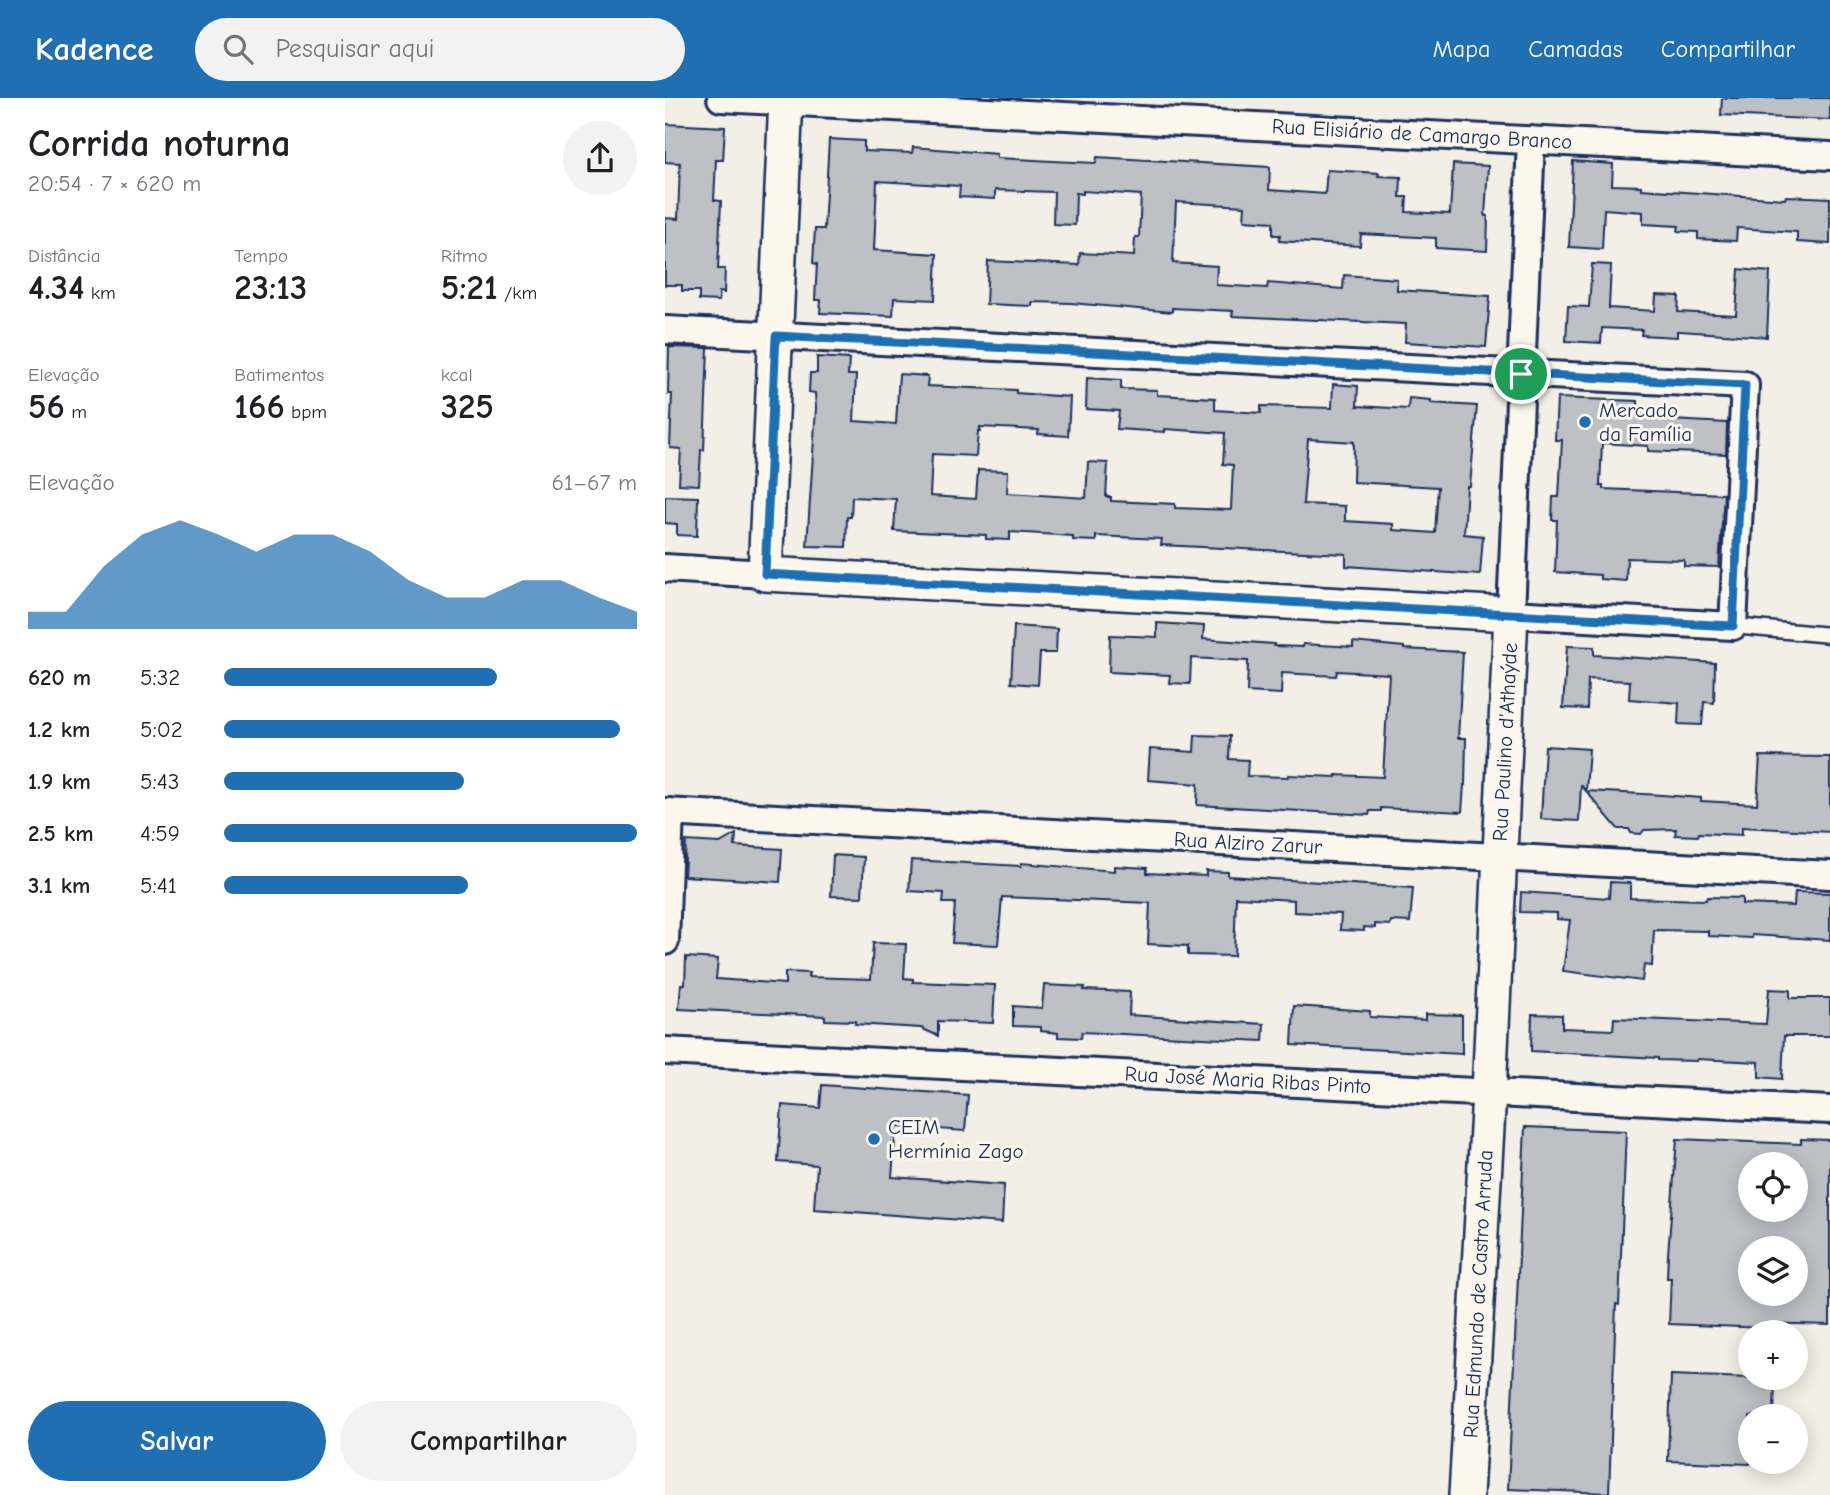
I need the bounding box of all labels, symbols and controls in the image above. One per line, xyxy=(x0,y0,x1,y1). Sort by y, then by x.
search box xyxy=(195,18,685,81)
text: Kadence xyxy=(35,30,153,68)
icon: search xyxy=(219,30,257,68)
text: Pesquisar aqui xyxy=(275,34,434,64)
text: Mapa xyxy=(1433,35,1490,63)
text: Camadas xyxy=(1528,35,1623,63)
text: Compartilhar xyxy=(1661,35,1795,63)
street label: Rua Elisiário de Camargo Branco xyxy=(1271,114,1573,154)
button: share xyxy=(563,121,637,195)
text: Corrida noturna xyxy=(28,122,291,166)
text: 20:54 · 7 × 620 m xyxy=(28,170,201,197)
text: Distância xyxy=(28,245,101,267)
text: Tempo xyxy=(234,245,288,267)
text: Ritmo xyxy=(441,245,488,267)
text: 4.34 xyxy=(28,267,84,308)
text: 23:13 xyxy=(234,267,307,308)
text: 5:21 xyxy=(441,267,498,308)
text: km xyxy=(84,282,116,304)
text: /km xyxy=(498,282,537,304)
pin xyxy=(1491,344,1551,404)
icon: arrive xyxy=(1502,355,1540,393)
text: Elevação xyxy=(28,364,100,386)
text: Batimentos xyxy=(234,364,324,386)
text: kcal xyxy=(441,364,473,386)
text: 56 xyxy=(28,386,65,427)
text: 166 xyxy=(234,386,285,427)
text: 325 xyxy=(441,386,494,427)
place label: Mercado da Família xyxy=(1599,398,1692,446)
text: m xyxy=(65,401,87,423)
text: bpm xyxy=(285,401,327,423)
marker: Mercado da Família xyxy=(1577,414,1593,430)
text: Elevação xyxy=(28,469,115,496)
text: 61–67 m xyxy=(552,469,637,496)
street label: Rua Paulino d'Athaýde xyxy=(1488,642,1522,842)
text: 620 m xyxy=(28,664,91,691)
text: 5:32 xyxy=(140,664,180,691)
text: 1.2 km xyxy=(28,716,90,743)
text: 5:02 xyxy=(140,716,183,743)
text: 1.9 km xyxy=(28,768,91,795)
text: 5:43 xyxy=(140,768,179,795)
text: 2.5 km xyxy=(28,820,94,847)
text: 4:59 xyxy=(140,820,180,847)
street label: Rua Alziro Zarur xyxy=(1173,827,1323,859)
text: 3.1 km xyxy=(28,872,90,899)
text: 5:41 xyxy=(140,872,177,899)
street label: Rua José Maria Ribas Pinto xyxy=(1124,1062,1372,1098)
place label: CEIM Hermínia Zago xyxy=(888,1115,1024,1163)
marker: CEIM Hermínia Zago xyxy=(866,1131,882,1147)
street label: Rua Edmundo de Castro Arruda xyxy=(1458,1149,1498,1439)
map controls xyxy=(1738,1152,1808,1474)
button: locate xyxy=(1738,1152,1808,1222)
button: layers xyxy=(1738,1236,1808,1306)
button: + xyxy=(1738,1320,1808,1390)
button: Salvar xyxy=(28,1401,326,1481)
button: Compartilhar xyxy=(340,1401,637,1481)
button: − xyxy=(1738,1404,1808,1474)

